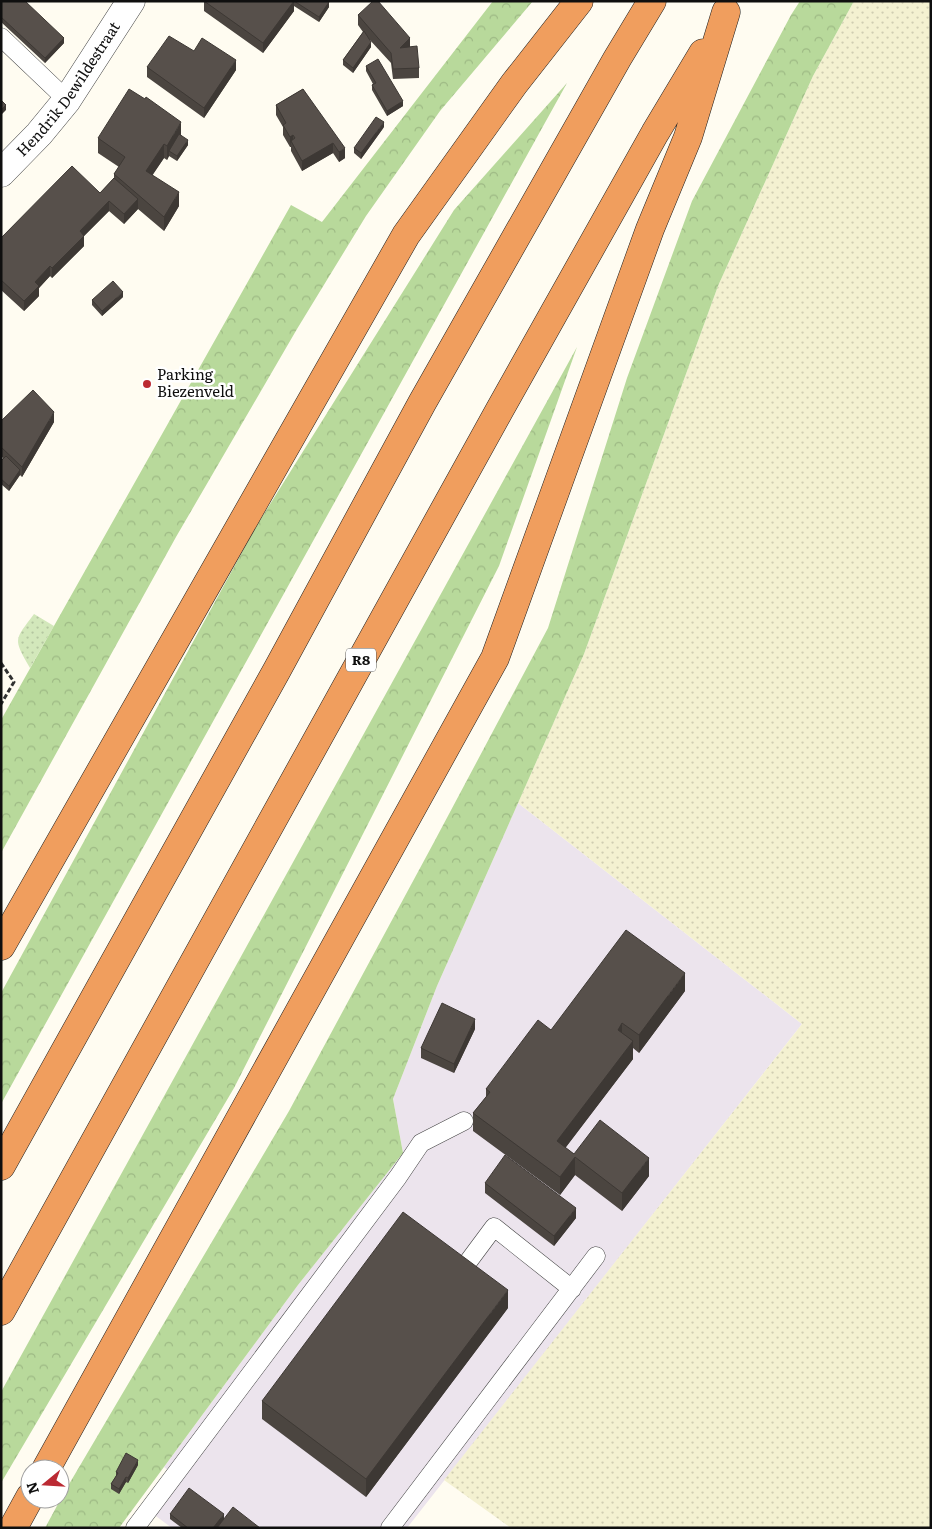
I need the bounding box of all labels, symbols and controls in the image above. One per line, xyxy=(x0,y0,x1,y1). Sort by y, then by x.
street label: Hendrik Dewildestraat xyxy=(10,16,125,161)
place label: Parking Biezenveld xyxy=(157,362,234,402)
marker: Parking Biezenveld xyxy=(141,378,153,390)
road number: R8 xyxy=(346,648,376,672)
north arrow xyxy=(20,1459,70,1509)
text: N xyxy=(20,1479,43,1497)

